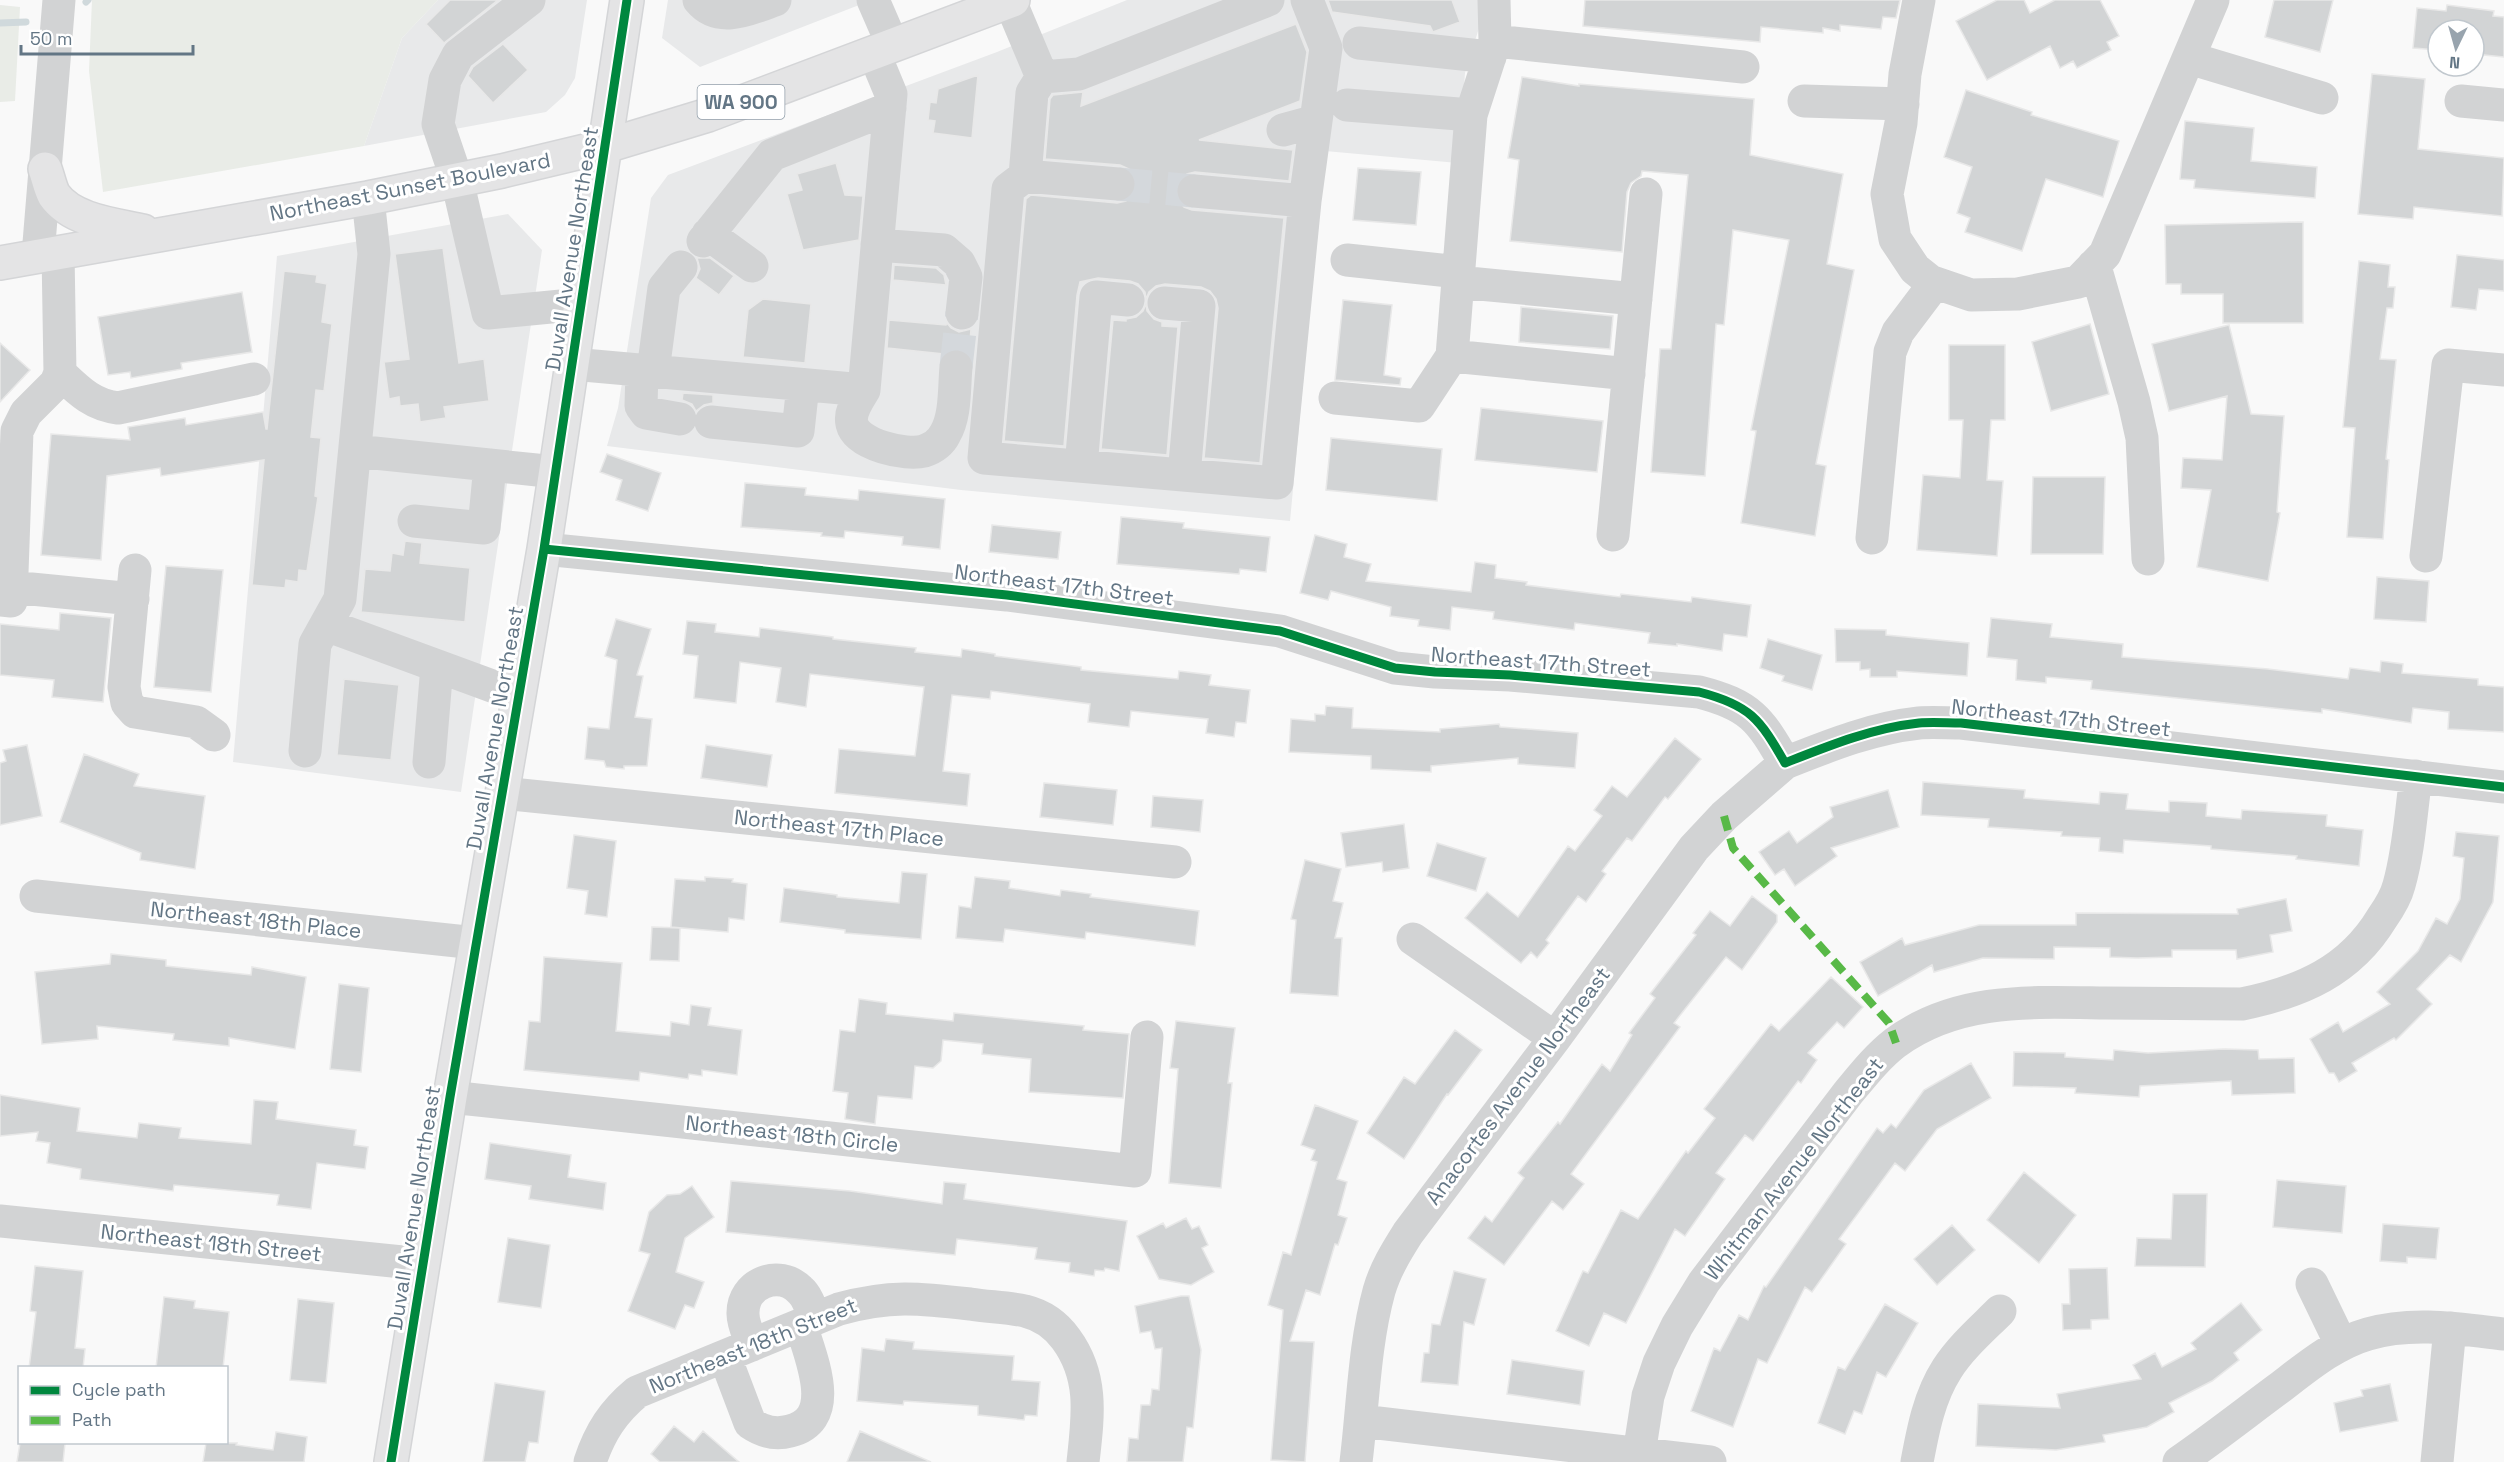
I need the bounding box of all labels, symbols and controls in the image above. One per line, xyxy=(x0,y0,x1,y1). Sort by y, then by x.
scale bar xyxy=(21,18,194,56)
north arrow xyxy=(2426,18,2486,78)
text: 50 m xyxy=(30,27,72,50)
text: N xyxy=(2448,52,2461,73)
road number: WA 900 xyxy=(698,85,784,119)
street label: Duvall Avenue Northeast xyxy=(539,125,604,373)
street label: Northeast Sunset Boulevard xyxy=(267,146,553,227)
street label: Northeast 17th Street xyxy=(953,558,1175,611)
street label: Duvall Avenue Northeast xyxy=(460,604,529,852)
street label: Northeast 17th Street xyxy=(1430,640,1652,683)
street label: Northeast 17th Street xyxy=(1950,693,2172,742)
street label: Northeast 17th Place xyxy=(733,803,945,852)
street label: Northeast 18th Place xyxy=(149,895,363,944)
street label: Anacortes Avenue Northeast xyxy=(1419,961,1616,1210)
street label: Whitman Avenue Northeast xyxy=(1698,1052,1889,1286)
street label: Duvall Avenue Northeast xyxy=(381,1084,446,1332)
street label: Northeast 18th Circle xyxy=(684,1109,900,1158)
street label: Northeast 18th Street xyxy=(99,1217,323,1268)
street label: Northeast 18th Street xyxy=(645,1292,861,1400)
legend xyxy=(18,1366,228,1444)
text: Cycle path xyxy=(72,1378,166,1401)
text: Path xyxy=(72,1408,112,1431)

